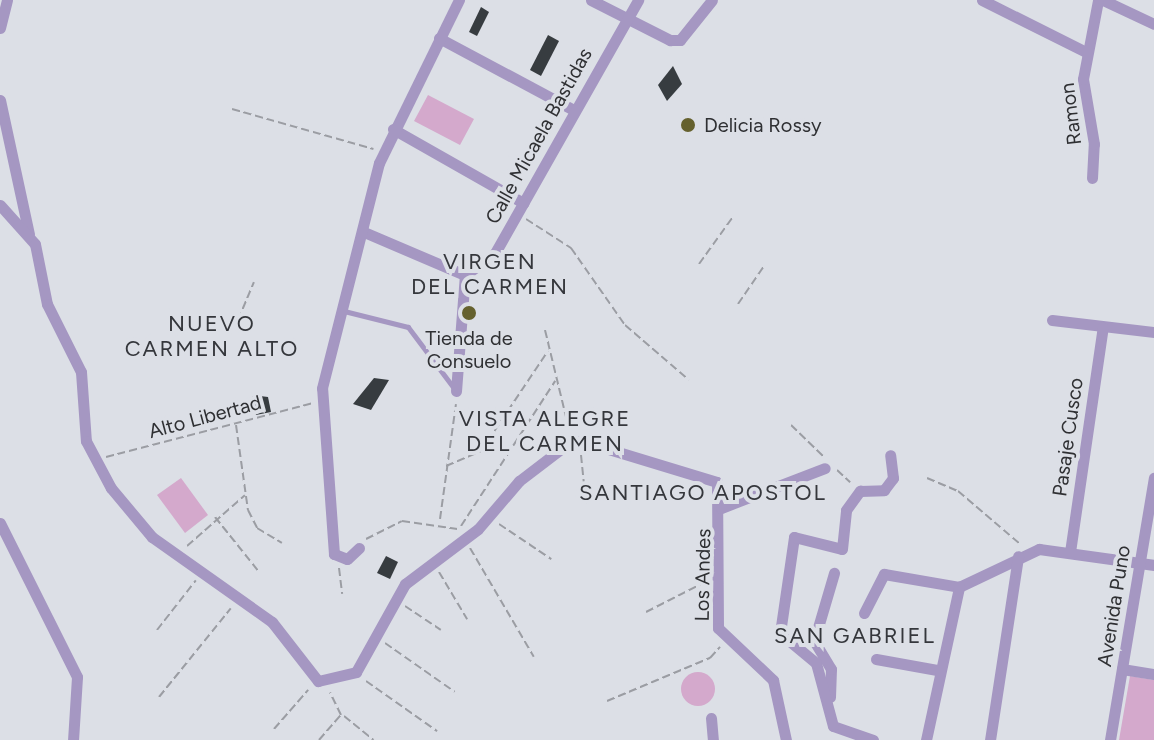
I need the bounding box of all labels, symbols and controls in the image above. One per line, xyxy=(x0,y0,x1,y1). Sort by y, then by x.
street label: Calle Micaela Bastidas xyxy=(481,44,597,228)
street label: Ramon xyxy=(1055,82,1087,146)
place label: Delicia Rossy xyxy=(704,113,822,137)
marker: Delicia Rossy xyxy=(679,116,697,134)
district label: VIRGEN DEL CARMEN xyxy=(411,248,569,300)
marker: Tienda de Consuelo xyxy=(460,304,478,322)
district label: NUEVO CARMEN ALTO xyxy=(125,310,299,362)
place label: Tienda de Consuelo xyxy=(425,326,513,373)
street label: Pasaje Cusco xyxy=(1048,376,1088,498)
street label: Alto Libertad xyxy=(146,390,264,444)
district label: VISTA ALEGRE DEL CARMEN xyxy=(459,405,631,456)
district label: SANTIAGO APOSTOL xyxy=(579,480,827,506)
street label: Los Andes xyxy=(690,528,716,622)
street label: Avenida Puno xyxy=(1093,544,1135,668)
district label: SAN GABRIEL xyxy=(774,623,936,649)

